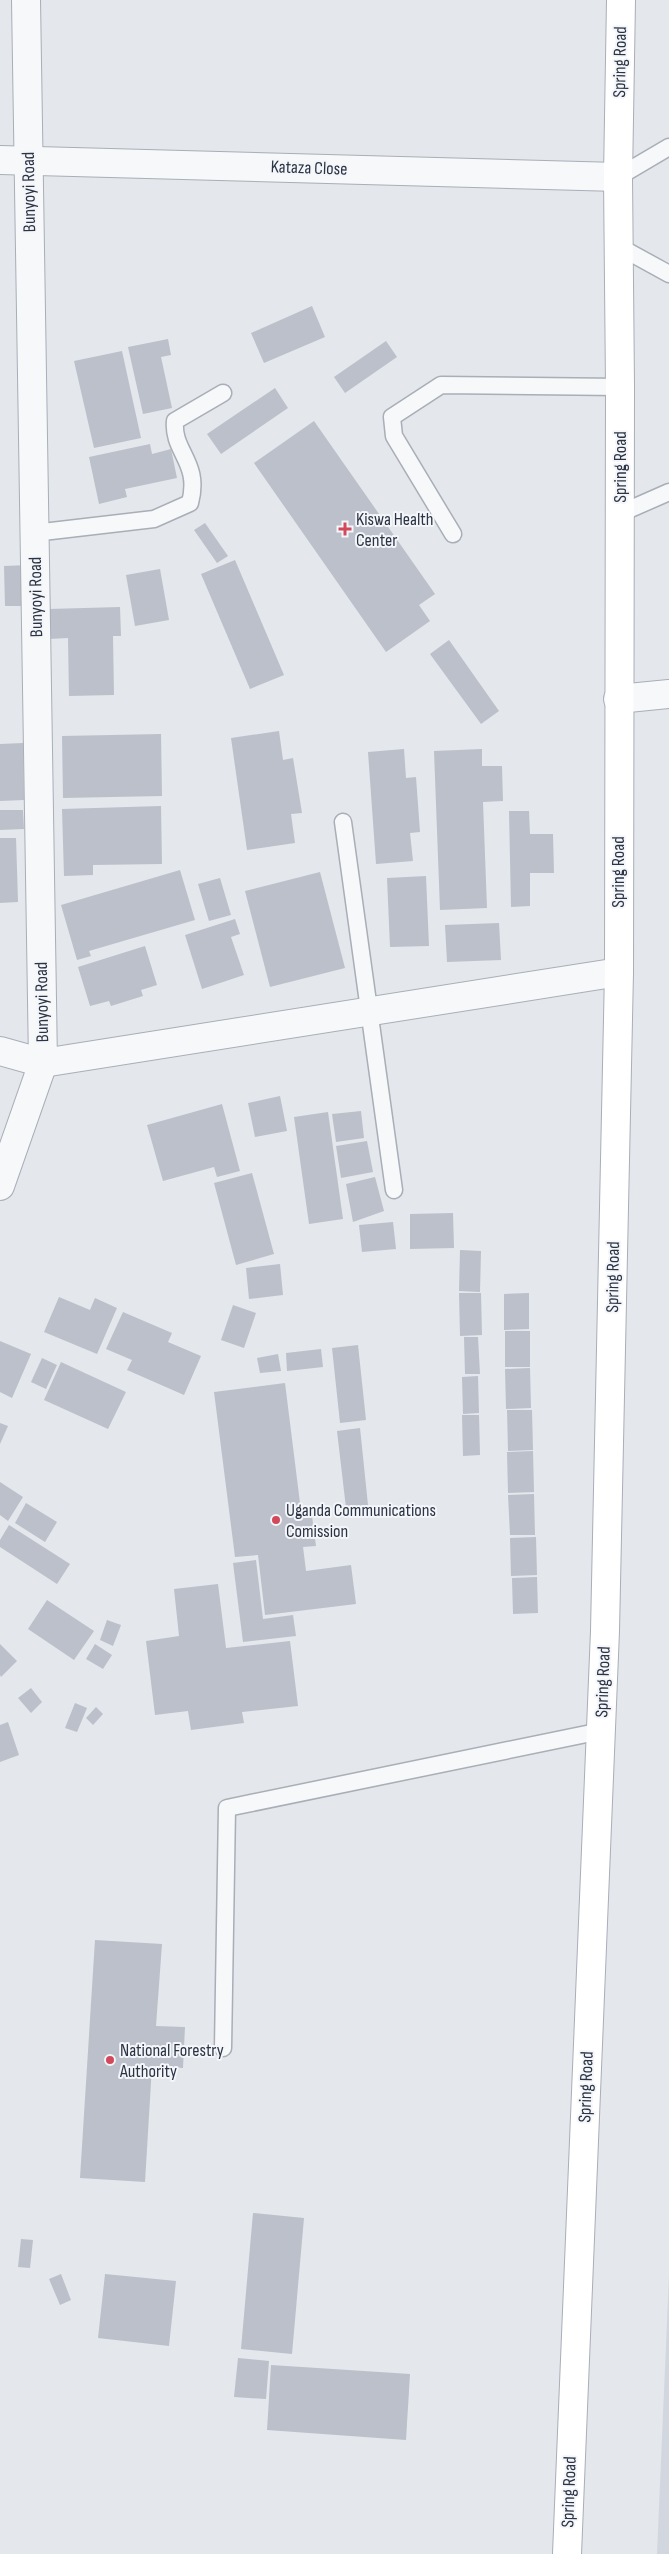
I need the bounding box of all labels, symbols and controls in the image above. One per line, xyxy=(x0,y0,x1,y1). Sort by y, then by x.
street label: Spring Road xyxy=(609,26,631,98)
street label: Bunyoyi Road xyxy=(18,152,40,232)
street label: Kataza Close xyxy=(270,156,348,180)
street label: Spring Road xyxy=(610,431,631,503)
place label: Kiswa Health Center xyxy=(356,509,434,551)
marker: Kiswa Health Center xyxy=(338,522,352,536)
street label: Bunyoyi Road xyxy=(25,557,47,637)
street label: Spring Road xyxy=(608,836,629,908)
street label: Bunyoyi Road xyxy=(31,962,53,1042)
street label: Spring Road xyxy=(602,1241,624,1313)
place label: Uganda Communications Comission xyxy=(286,1500,436,1542)
marker: Uganda Communications Comission xyxy=(270,1514,282,1526)
street label: Spring Road xyxy=(591,1646,615,1718)
place label: National Forestry Authority xyxy=(119,2040,224,2082)
street label: Spring Road xyxy=(574,2051,598,2123)
marker: National Forestry Authority xyxy=(104,2054,116,2066)
street label: Spring Road xyxy=(557,2456,581,2528)

